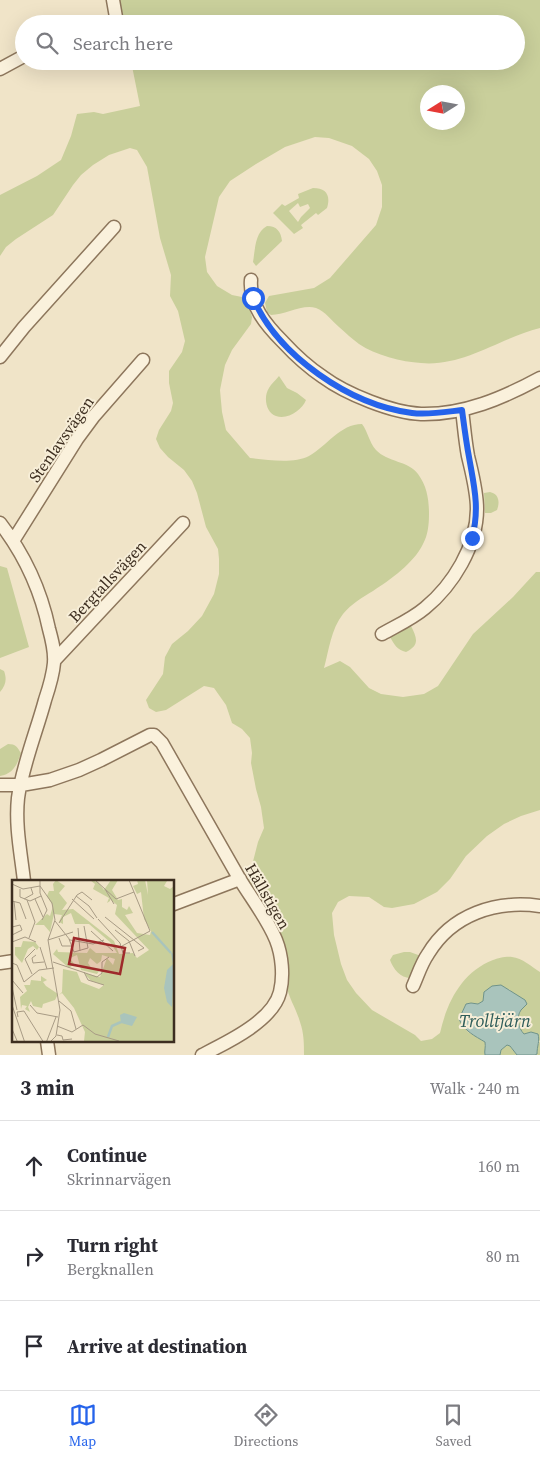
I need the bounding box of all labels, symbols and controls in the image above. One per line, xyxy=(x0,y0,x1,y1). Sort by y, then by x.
search box xyxy=(15,15,525,70)
icon: search xyxy=(33,29,61,57)
text: Search here xyxy=(73,30,173,56)
north arrow xyxy=(420,85,465,130)
route start xyxy=(242,287,265,310)
street label: Stenlavsvägen xyxy=(23,391,99,486)
route end xyxy=(461,527,484,550)
street label: Bergtallsvägen xyxy=(63,535,151,627)
street label: Hällstigen xyxy=(240,859,296,933)
inset map xyxy=(12,880,175,1042)
water label: Trolltjärn xyxy=(459,1008,531,1033)
text: 3 min xyxy=(20,1073,75,1102)
text: Walk · 240 m xyxy=(430,1077,520,1099)
text: Continue xyxy=(67,1142,147,1168)
icon: ahead xyxy=(20,1152,48,1180)
text: 160 m xyxy=(478,1155,520,1177)
text: Skrinnarvägen xyxy=(67,1168,172,1190)
text: Turn right xyxy=(67,1232,158,1258)
icon: right xyxy=(20,1242,48,1270)
text: 80 m xyxy=(486,1245,520,1267)
text: Bergknallen xyxy=(67,1258,154,1280)
icon: arrive xyxy=(20,1332,48,1360)
text: Arrive at destination xyxy=(67,1333,247,1359)
tab: Map xyxy=(69,1401,97,1451)
tab: Directions xyxy=(234,1401,298,1451)
tab: Saved xyxy=(436,1401,471,1451)

